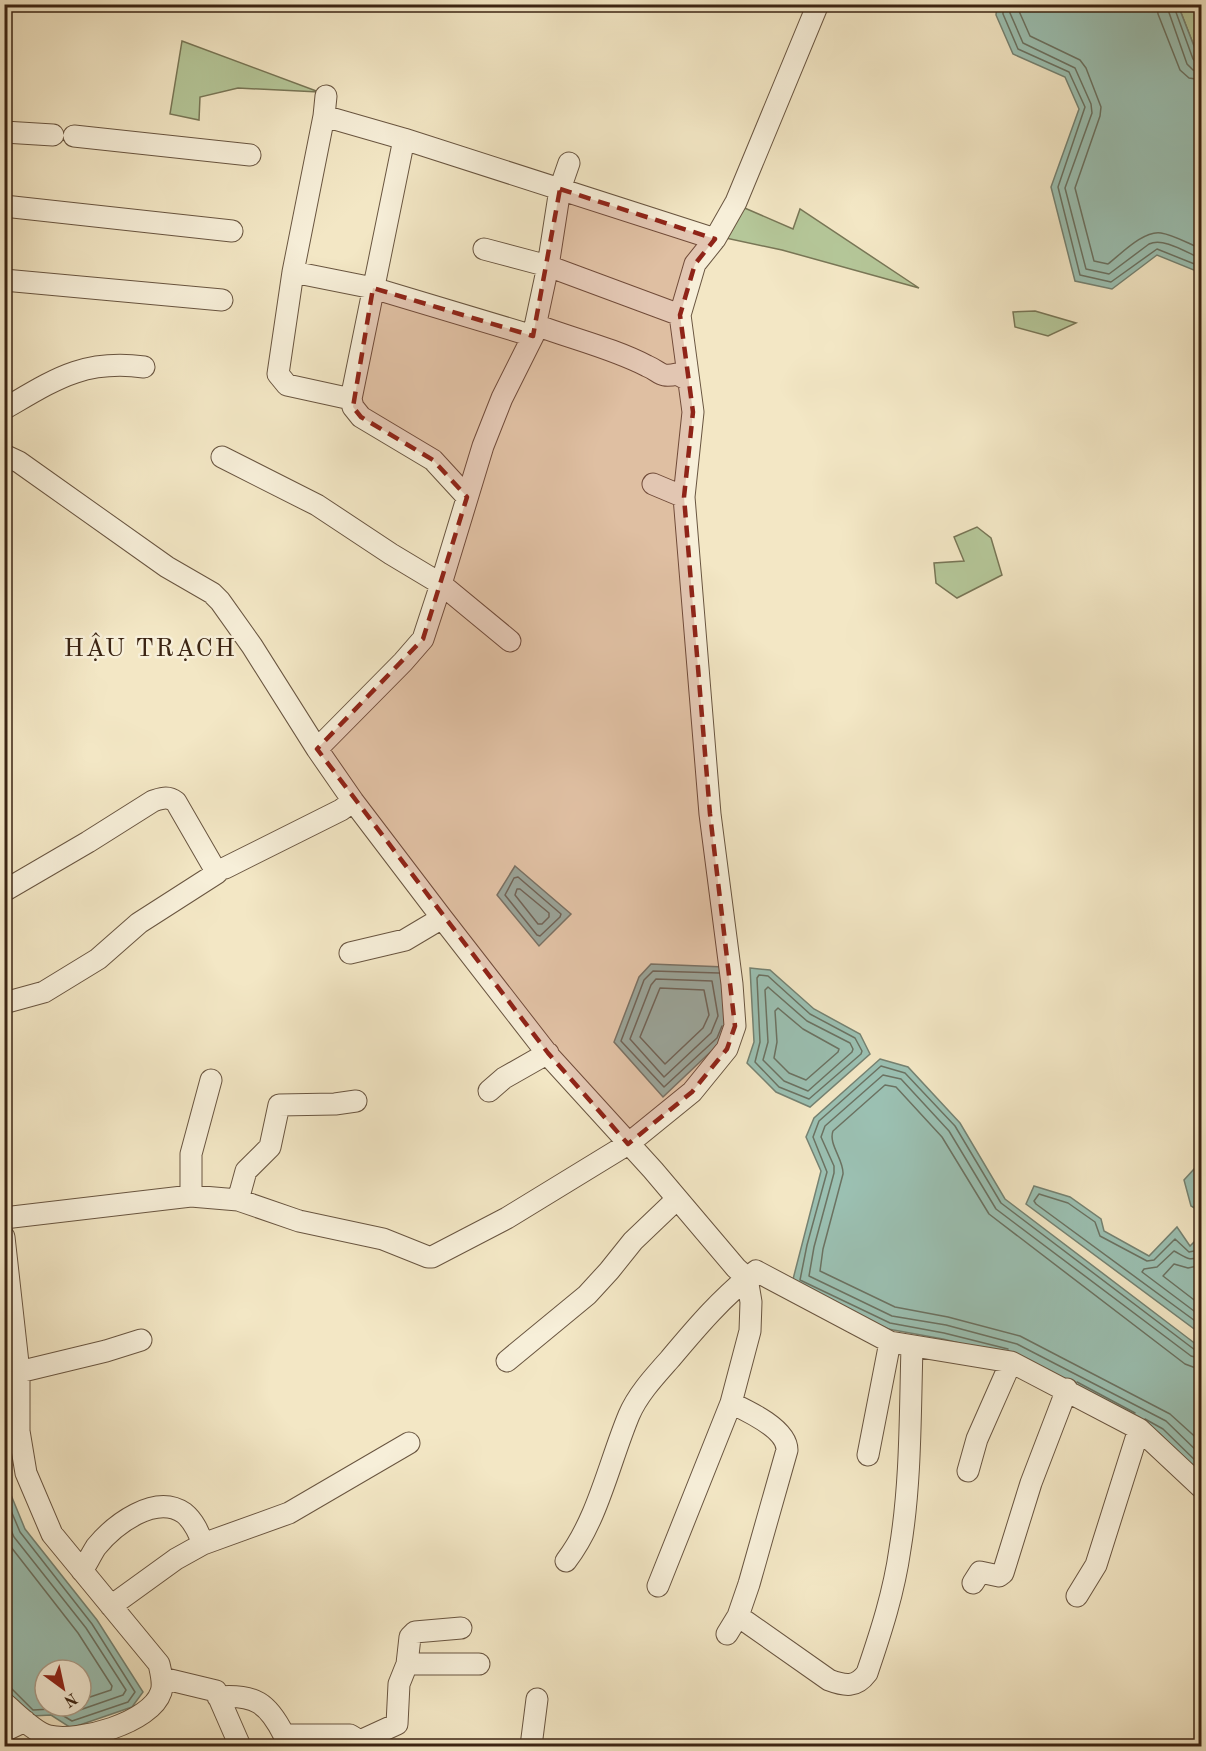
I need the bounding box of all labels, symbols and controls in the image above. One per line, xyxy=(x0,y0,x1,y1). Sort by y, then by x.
district label: HẬU TRẠCH xyxy=(63,632,237,662)
north arrow xyxy=(33,1658,93,1718)
text: N xyxy=(60,1689,80,1709)

